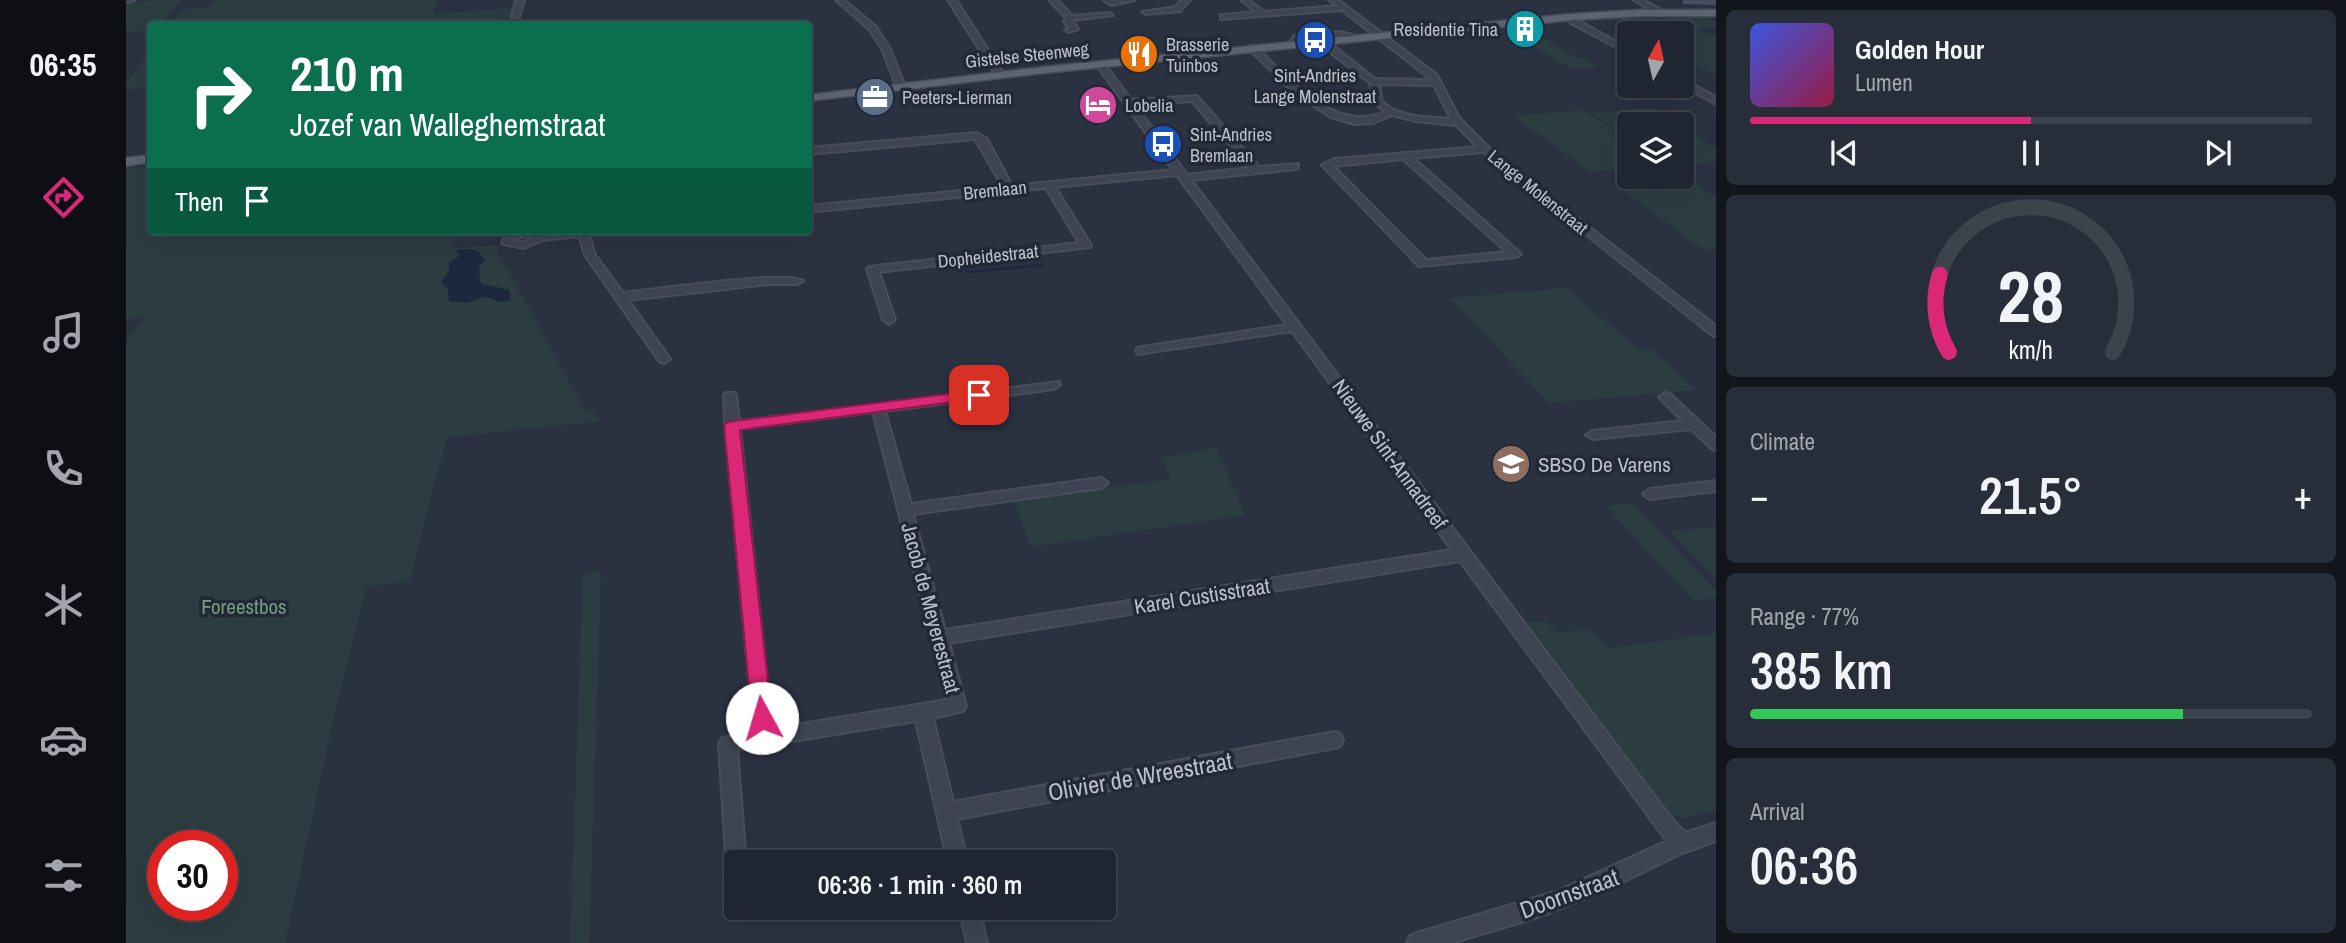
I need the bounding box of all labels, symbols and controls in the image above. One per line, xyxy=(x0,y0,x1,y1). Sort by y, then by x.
building icon: Residentie Tina xyxy=(1504,8,1546,50)
place label: Residentie Tina xyxy=(1394,17,1498,42)
bus stop icon: Sint-Andries Lange Molenstraat xyxy=(1294,19,1336,61)
north arrow xyxy=(1617,21,1694,98)
map controls xyxy=(1617,21,1694,189)
place label: Brasserie Tuinbos xyxy=(1166,32,1229,78)
text: Golden Hour xyxy=(1855,32,1984,67)
restaurant icon: Brasserie Tuinbos xyxy=(1118,33,1160,75)
street label: Gistelse Steenweg xyxy=(964,36,1091,74)
text: 210 m xyxy=(290,40,404,106)
text: 06:35 xyxy=(29,43,97,86)
icon: right xyxy=(175,49,266,140)
place label: Sint-Andries Lange Molenstraat xyxy=(1254,63,1376,109)
text: Lumen xyxy=(1855,67,1913,98)
office icon: Peeters-Lierman xyxy=(854,76,896,118)
hotel icon: Lobelia xyxy=(1077,84,1119,126)
place label: Peeters-Lierman xyxy=(902,85,1012,110)
place label: Lobelia xyxy=(1125,93,1173,118)
text: Jozef van Walleghemstraat xyxy=(290,103,606,146)
button: layers xyxy=(1617,112,1694,189)
place label: Sint-Andries Bremlaan xyxy=(1190,122,1272,168)
bus stop icon: Sint-Andries Bremlaan xyxy=(1142,123,1184,165)
icon: previous xyxy=(1825,134,1863,172)
icon: pause xyxy=(2012,134,2050,172)
icon: next xyxy=(2199,134,2237,172)
street label: Lange Molenstraat xyxy=(1483,144,1593,240)
icon: directions xyxy=(39,173,88,222)
street label: Bremlaan xyxy=(962,174,1028,206)
icon: arrive xyxy=(238,182,276,220)
text: Then xyxy=(175,184,224,219)
street label: Dopheidestraat xyxy=(937,238,1039,274)
text: 28 xyxy=(1998,248,2064,346)
icon: music xyxy=(39,308,88,357)
text: km/h xyxy=(2009,333,2053,367)
pin xyxy=(949,365,1009,425)
street label: Nieuwe Sint-Annadreef xyxy=(1326,373,1454,535)
icon: arrive xyxy=(960,376,998,414)
text: Climate xyxy=(1750,426,1815,457)
school or university icon: SBSO De Varens xyxy=(1490,443,1532,485)
icon: phone xyxy=(39,444,88,493)
place label: SBSO De Varens xyxy=(1538,450,1671,479)
text: 21.5° xyxy=(1979,460,2083,530)
text: − xyxy=(1750,470,1768,521)
text: + xyxy=(2294,470,2312,521)
street label: Jacob de Meyerestraat xyxy=(894,520,968,697)
street label: Karel Custisstraat xyxy=(1132,571,1272,621)
icon: climate xyxy=(39,580,88,629)
park label: Foreestbos xyxy=(201,592,287,621)
text: Range · 77% xyxy=(1750,601,1859,632)
text: 385 km xyxy=(1750,635,1893,705)
position arrow xyxy=(725,681,799,755)
icon: car xyxy=(39,715,88,764)
street label: Olivier de Wreestraat xyxy=(1045,744,1235,808)
text: Arrival xyxy=(1750,796,1805,827)
speed limit sign: 30 xyxy=(147,830,238,921)
text: 06:36 xyxy=(1750,830,1858,900)
icon: filters xyxy=(39,851,88,900)
street label: Doornstraat xyxy=(1515,860,1623,926)
text: 06:36 · 1 min · 360 m xyxy=(818,867,1022,902)

